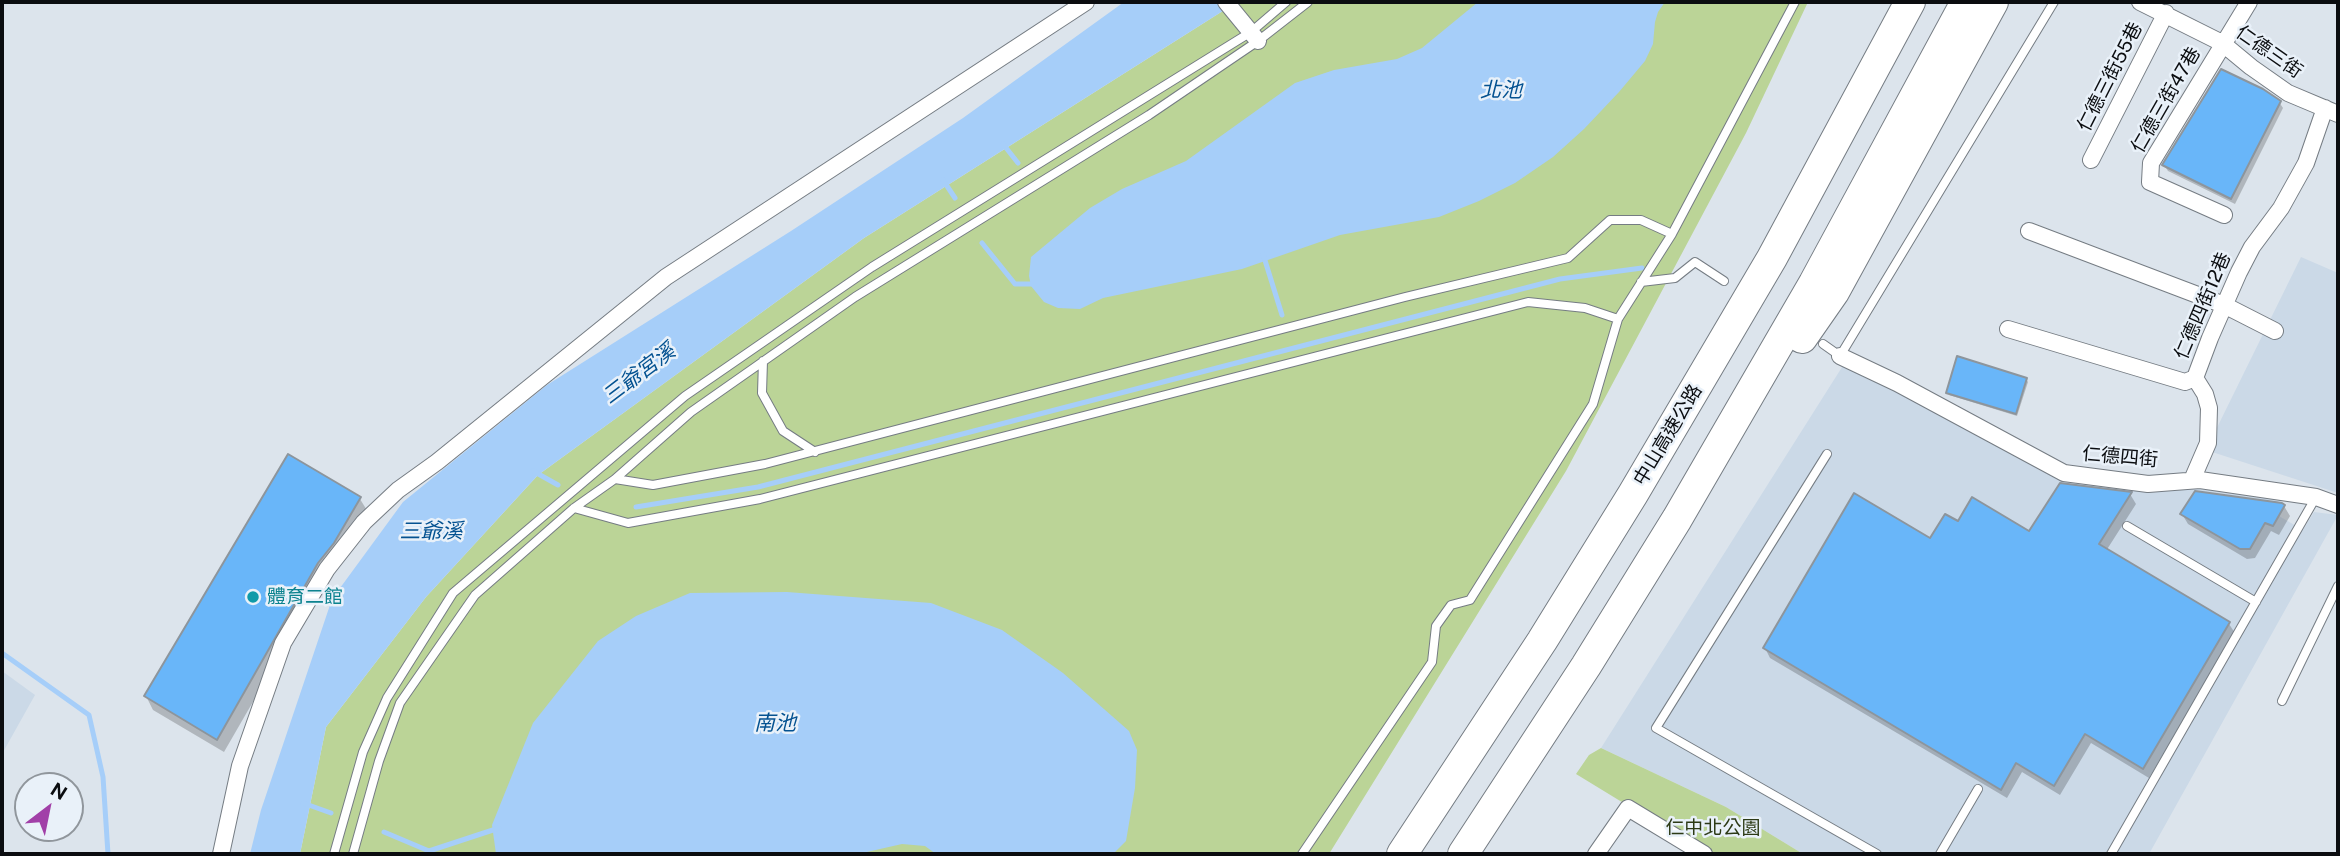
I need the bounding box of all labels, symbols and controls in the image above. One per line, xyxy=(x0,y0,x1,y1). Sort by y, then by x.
street label: 仁德三街55巷 xyxy=(2073,19,2147,135)
street label: 仁德三街 xyxy=(2231,21,2307,83)
street label: 仁德三街47巷 xyxy=(2127,43,2205,157)
water label: 北池 xyxy=(1480,78,1522,104)
street label: 仁德四街12巷 xyxy=(2170,249,2236,363)
water label: 三爺宮溪 xyxy=(598,339,680,409)
street label: 中山高速公路 xyxy=(1629,380,1707,490)
street label: 仁德四街 xyxy=(2081,442,2159,472)
water label: 三爺溪 xyxy=(400,519,462,545)
place label: 體育二館 xyxy=(267,586,343,608)
marker: 體育二館 xyxy=(245,589,261,605)
water label: 南池 xyxy=(754,711,796,737)
north arrow xyxy=(14,772,84,842)
text: N xyxy=(47,778,71,804)
park label: 仁中北公園 xyxy=(1666,817,1760,839)

